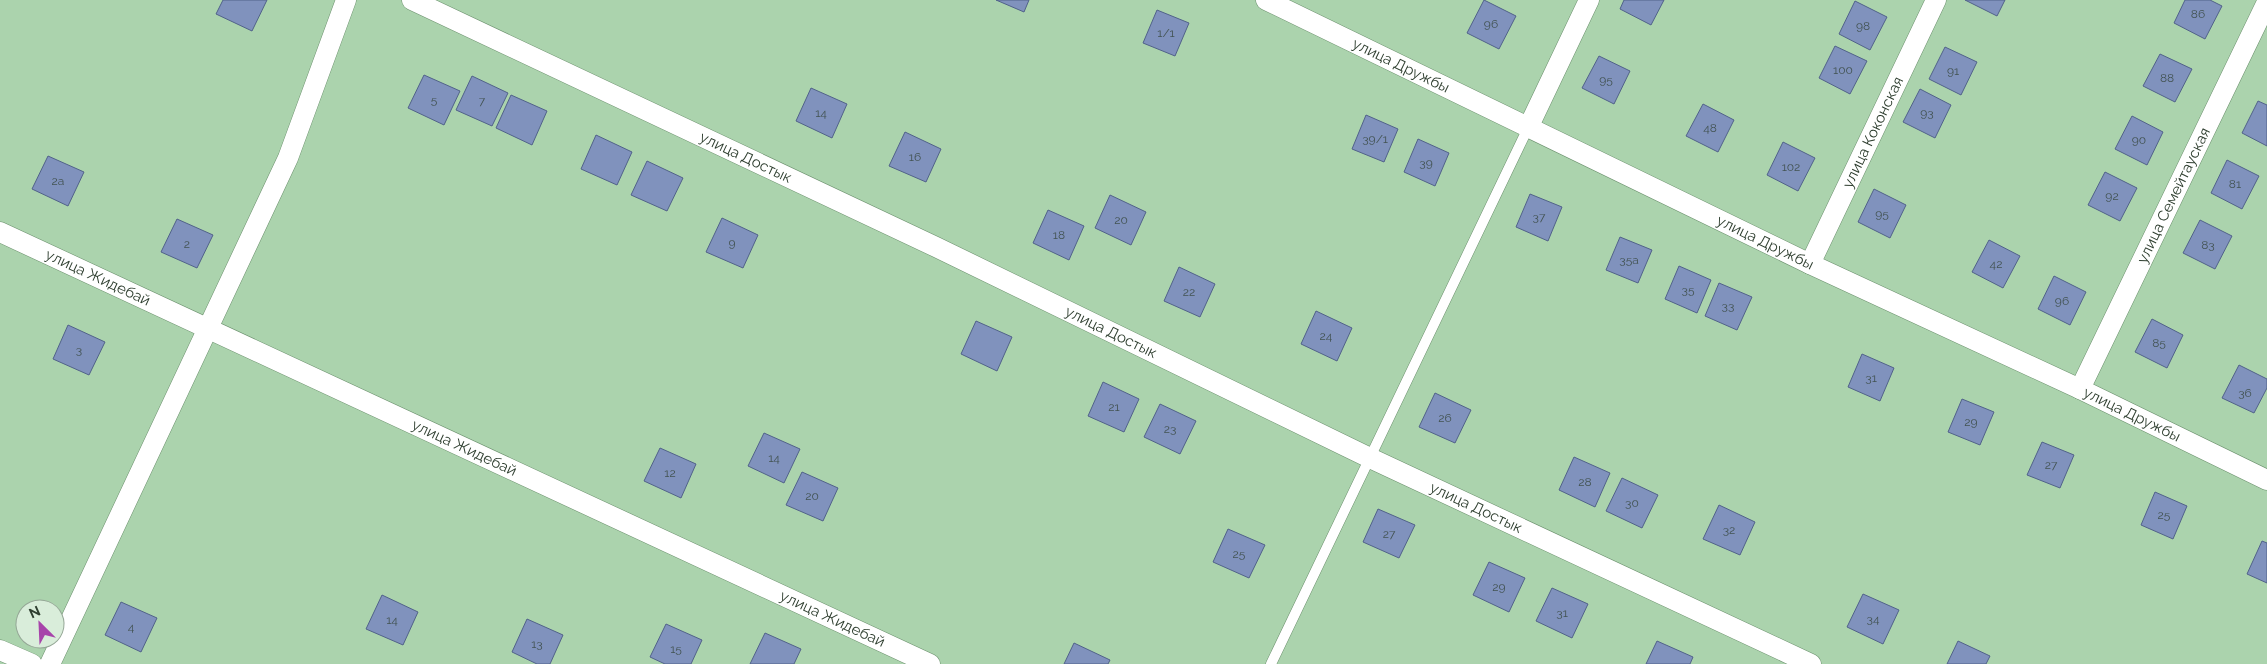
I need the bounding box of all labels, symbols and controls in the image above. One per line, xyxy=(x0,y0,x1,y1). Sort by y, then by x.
house number: 86 xyxy=(2191,7,2205,21)
house number: 96 xyxy=(1484,17,1498,31)
house number: 98 xyxy=(1856,19,1870,33)
house number: 1/1 xyxy=(1157,26,1175,40)
street label: улица Дружбы xyxy=(1349,34,1452,97)
house number: 100 xyxy=(1833,63,1853,77)
house number: 91 xyxy=(1947,64,1959,78)
house number: 88 xyxy=(2160,71,2174,85)
house number: 95 xyxy=(1599,73,1613,87)
street label: улица Коконская xyxy=(1839,74,1907,191)
house number: 5 xyxy=(431,93,438,107)
house number: 7 xyxy=(479,94,486,108)
house number: 14 xyxy=(815,106,827,120)
house number: 93 xyxy=(1920,106,1934,120)
house number: 48 xyxy=(1703,121,1717,135)
street label: улица Семейтауская xyxy=(2133,125,2214,266)
street label: улица Достык xyxy=(697,128,795,187)
house number: 39/1 xyxy=(1362,132,1388,146)
house number: 90 xyxy=(2132,133,2146,147)
house number: 16 xyxy=(909,150,921,164)
house number: 39 xyxy=(1419,156,1433,170)
house number: 102 xyxy=(1782,160,1800,174)
house number: 2а xyxy=(52,174,64,188)
house number: 81 xyxy=(2229,177,2241,191)
house number: 92 xyxy=(2105,189,2119,203)
house number: 95 xyxy=(1875,207,1889,221)
house number: 37 xyxy=(1533,210,1546,224)
street label: улица Дружбы xyxy=(1714,211,1817,273)
house number: 20 xyxy=(1114,213,1128,227)
house number: 18 xyxy=(1053,228,1065,242)
house number: 9 xyxy=(728,236,736,250)
house number: 2 xyxy=(184,237,190,251)
house number: 83 xyxy=(2201,238,2215,252)
street label: улица Жидебай xyxy=(43,245,153,310)
house number: 35а xyxy=(1619,253,1639,267)
house number: 42 xyxy=(1990,257,2002,271)
house number: 35 xyxy=(1682,283,1695,297)
house number: 22 xyxy=(1183,285,1195,299)
house number: 96 xyxy=(2055,294,2069,308)
house number: 33 xyxy=(1722,299,1734,313)
street label: улица Достык xyxy=(1062,302,1160,362)
house number: 24 xyxy=(1320,329,1333,343)
house number: 85 xyxy=(2152,336,2166,350)
house number: 3 xyxy=(76,343,82,357)
house number: 31 xyxy=(1865,371,1877,385)
street label: улица Дружбы xyxy=(2080,383,2183,446)
house number: 36 xyxy=(2238,386,2252,400)
house number: 21 xyxy=(1108,400,1120,414)
house number: 26 xyxy=(1438,411,1452,425)
house number: 29 xyxy=(1964,415,1978,429)
street label: улица Жидебай xyxy=(409,416,520,480)
house number: 23 xyxy=(1164,422,1176,436)
house number: 14 xyxy=(768,451,780,465)
house number: 27 xyxy=(2045,458,2058,472)
house number: 12 xyxy=(664,466,676,480)
house number: 28 xyxy=(1578,475,1592,489)
street label: улица Достык xyxy=(1427,478,1525,537)
house number: 20 xyxy=(805,489,819,503)
house number: 30 xyxy=(1625,496,1639,510)
house number: 25 xyxy=(2158,508,2171,522)
house number: 32 xyxy=(1723,523,1735,537)
house number: 27 xyxy=(1383,527,1396,541)
house number: 25 xyxy=(1233,547,1246,561)
house number: 29 xyxy=(1492,580,1506,594)
street label: улица Жидебай xyxy=(777,587,888,651)
north arrow xyxy=(15,599,65,649)
text: N xyxy=(27,603,43,622)
house number: 31 xyxy=(1556,606,1568,620)
house number: 34 xyxy=(1867,612,1880,626)
house number: 14 xyxy=(386,613,398,627)
house number: 4 xyxy=(128,620,135,634)
house number: 13 xyxy=(531,637,543,651)
house number: 15 xyxy=(670,642,682,656)

